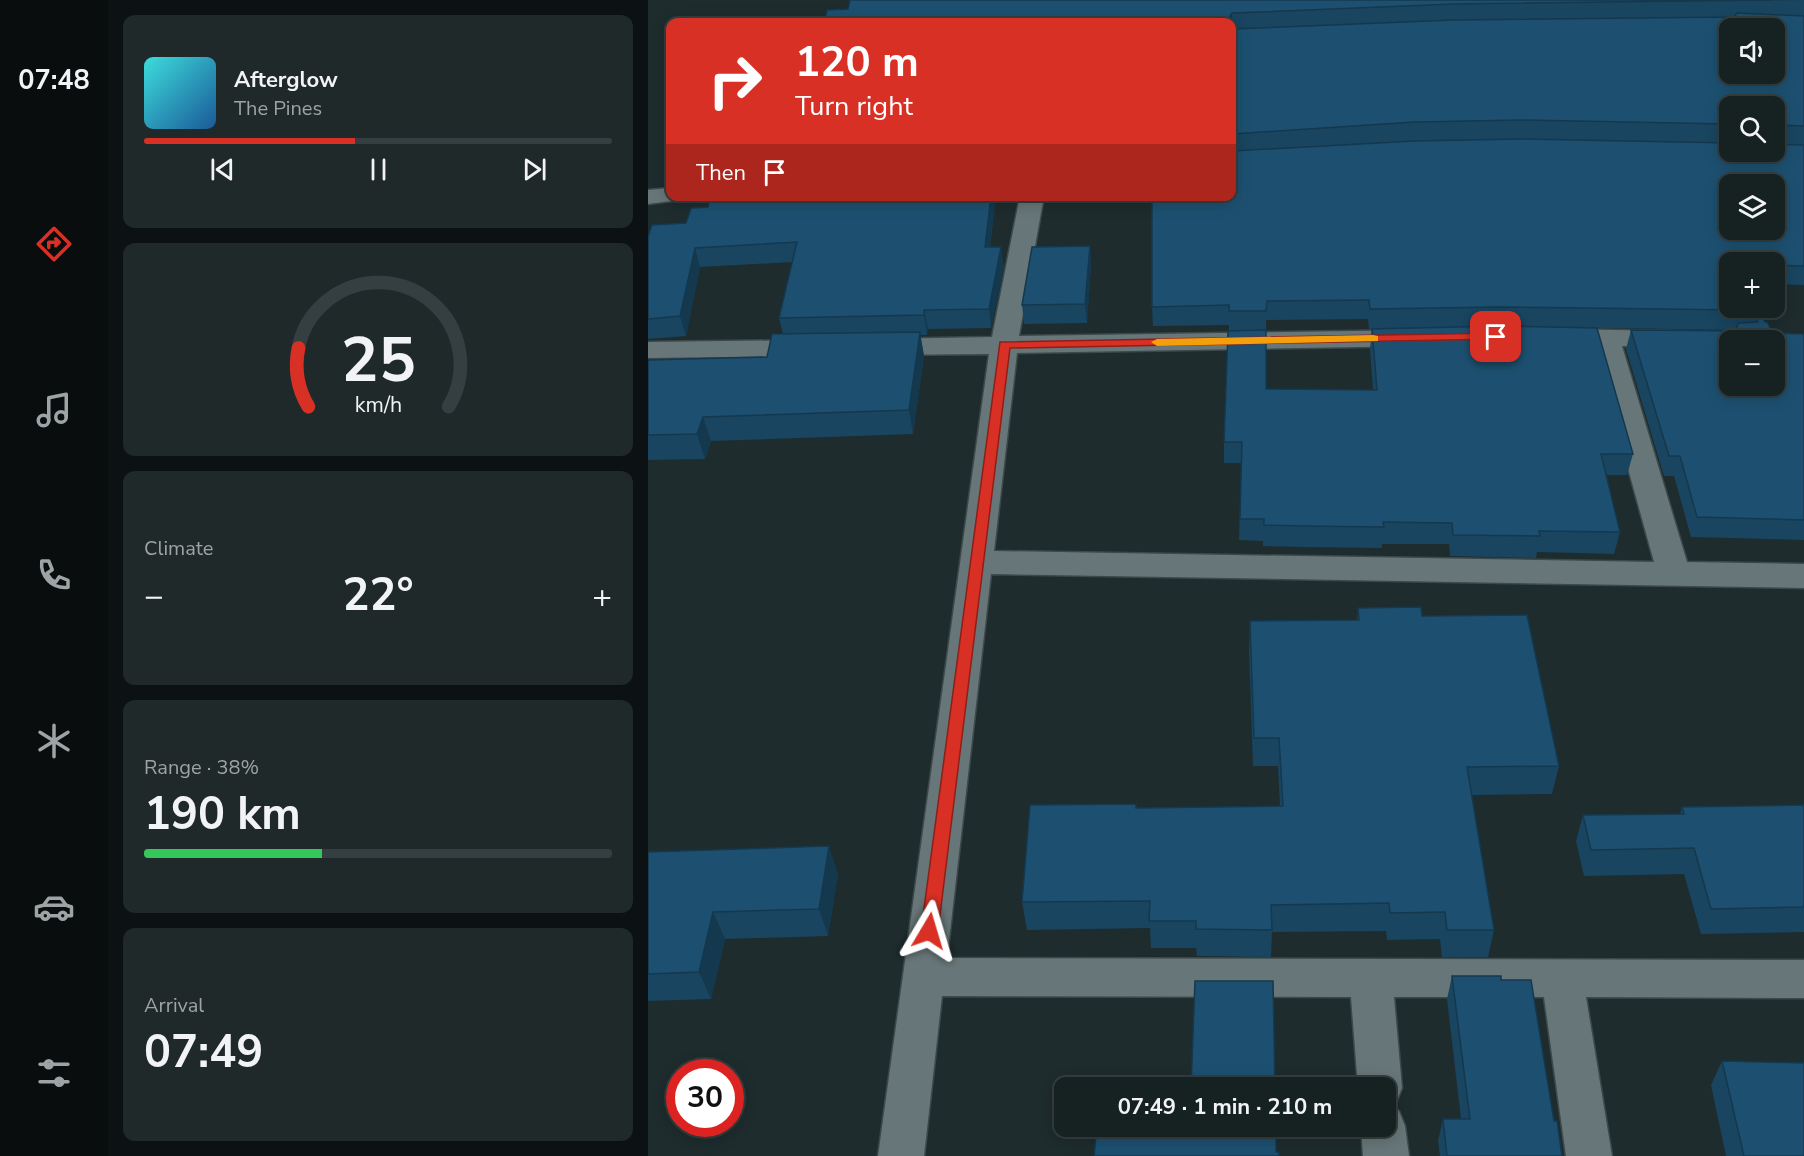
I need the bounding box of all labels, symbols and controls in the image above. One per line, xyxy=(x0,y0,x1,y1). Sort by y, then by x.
map controls xyxy=(1719,18,1785,396)
button: sound xyxy=(1719,18,1785,84)
text: 120 m xyxy=(795,34,919,91)
icon: right xyxy=(696,42,774,120)
text: 07:48 xyxy=(18,62,90,99)
text: Afterglow xyxy=(234,65,338,95)
text: Turn right xyxy=(795,88,913,125)
text: The Pines xyxy=(234,95,322,122)
button: search xyxy=(1719,96,1785,162)
icon: previous xyxy=(206,153,239,186)
icon: pause xyxy=(362,153,395,186)
icon: next xyxy=(518,153,551,186)
icon: arrive xyxy=(758,156,791,189)
text: Then xyxy=(696,158,746,188)
button: layers xyxy=(1719,174,1785,240)
icon: directions xyxy=(33,223,75,265)
button: + xyxy=(1719,252,1785,318)
pin xyxy=(1470,311,1521,362)
text: 25 xyxy=(341,318,415,403)
icon: arrive xyxy=(1479,320,1512,353)
button: − xyxy=(1719,330,1785,396)
icon: music xyxy=(33,389,75,431)
text: km/h xyxy=(354,390,402,420)
text: Climate xyxy=(144,535,213,562)
icon: phone xyxy=(33,554,75,596)
text: 22° xyxy=(342,565,414,626)
text: − xyxy=(144,574,164,619)
text: + xyxy=(592,574,612,619)
icon: climate xyxy=(33,720,75,762)
text: Range · 38% xyxy=(144,754,259,781)
text: 190 km xyxy=(144,784,301,845)
icon: car xyxy=(33,886,75,928)
position arrow xyxy=(897,899,961,963)
text: Arrival xyxy=(144,992,204,1019)
text: 07:49 xyxy=(144,1022,263,1083)
icon: filters xyxy=(33,1052,75,1094)
speed limit sign: 30 xyxy=(666,1059,744,1137)
text: 07:49 · 1 min · 210 m xyxy=(1118,1092,1332,1122)

